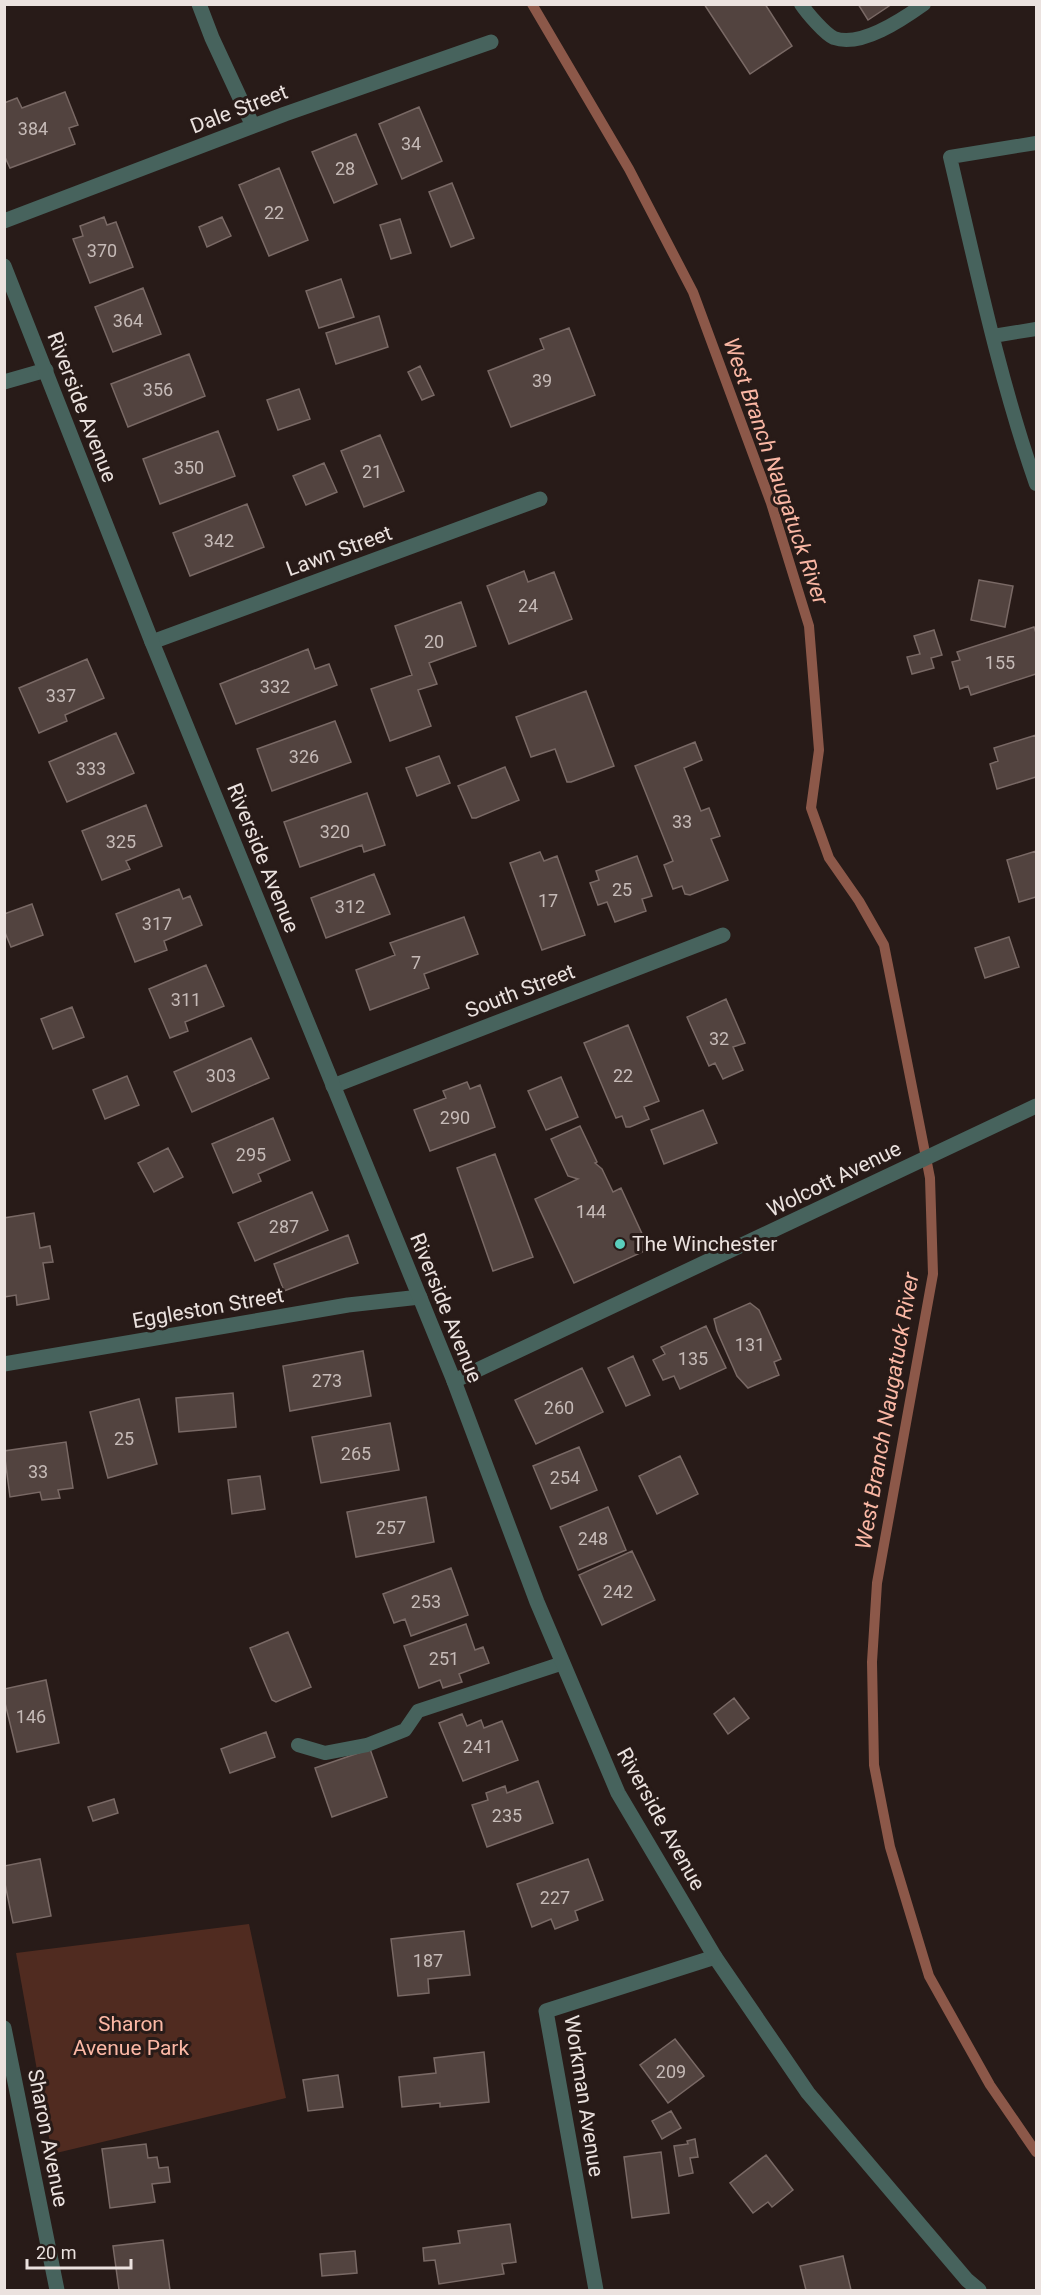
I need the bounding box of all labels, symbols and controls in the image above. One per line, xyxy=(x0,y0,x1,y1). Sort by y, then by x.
street label: Dale Street xyxy=(187,79,291,138)
house number: 384 xyxy=(18,118,48,139)
house number: 34 xyxy=(401,133,421,154)
house number: 28 xyxy=(335,158,355,179)
house number: 22 xyxy=(264,202,284,223)
house number: 370 xyxy=(87,240,117,261)
house number: 364 xyxy=(113,310,143,331)
street label: Riverside Avenue xyxy=(42,328,122,486)
water label: West Branch Naugatuck River xyxy=(719,334,834,608)
house number: 39 xyxy=(532,370,552,391)
house number: 356 xyxy=(143,379,173,400)
house number: 350 xyxy=(174,457,204,478)
house number: 21 xyxy=(362,461,382,482)
street label: Lawn Street xyxy=(283,521,395,581)
house number: 342 xyxy=(204,530,234,551)
house number: 24 xyxy=(518,595,538,616)
house number: 20 xyxy=(424,631,444,652)
house number: 155 xyxy=(985,652,1015,673)
house number: 332 xyxy=(260,676,290,697)
house number: 337 xyxy=(46,685,76,706)
house number: 326 xyxy=(289,746,319,767)
house number: 333 xyxy=(76,758,106,779)
street label: Riverside Avenue xyxy=(222,780,304,936)
house number: 33 xyxy=(672,811,692,832)
house number: 320 xyxy=(320,821,350,842)
house number: 325 xyxy=(106,831,136,852)
house number: 25 xyxy=(612,879,632,900)
house number: 17 xyxy=(538,890,558,911)
house number: 312 xyxy=(335,896,365,917)
house number: 317 xyxy=(142,913,172,934)
house number: 7 xyxy=(411,952,421,973)
street label: South Street xyxy=(462,959,578,1023)
house number: 311 xyxy=(171,989,201,1010)
house number: 32 xyxy=(709,1028,729,1049)
house number: 303 xyxy=(206,1065,236,1086)
house number: 22 xyxy=(613,1065,633,1086)
house number: 290 xyxy=(440,1107,470,1128)
street label: Wolcott Avenue xyxy=(763,1136,905,1222)
house number: 295 xyxy=(236,1144,266,1165)
house number: 144 xyxy=(576,1201,606,1222)
house number: 287 xyxy=(269,1216,299,1237)
street label: Riverside Avenue xyxy=(405,1230,487,1386)
place label: The Winchester xyxy=(632,1232,777,1256)
marker: The Winchester xyxy=(613,1237,627,1251)
water label: West Branch Naugatuck River xyxy=(850,1270,924,1551)
street label: Eggleston Street xyxy=(130,1283,286,1333)
house number: 131 xyxy=(735,1334,765,1355)
house number: 135 xyxy=(678,1348,708,1369)
house number: 273 xyxy=(312,1370,342,1391)
house number: 260 xyxy=(544,1397,574,1418)
house number: 25 xyxy=(114,1428,134,1449)
house number: 265 xyxy=(341,1443,371,1464)
house number: 33 xyxy=(28,1461,48,1482)
house number: 254 xyxy=(550,1467,580,1488)
house number: 257 xyxy=(376,1517,406,1538)
house number: 248 xyxy=(578,1528,608,1549)
house number: 242 xyxy=(603,1581,633,1602)
house number: 253 xyxy=(411,1591,441,1612)
house number: 251 xyxy=(429,1648,459,1669)
house number: 146 xyxy=(16,1706,46,1727)
house number: 241 xyxy=(463,1736,493,1757)
street label: Riverside Avenue xyxy=(612,1744,710,1894)
house number: 235 xyxy=(492,1805,522,1826)
house number: 227 xyxy=(540,1887,570,1908)
house number: 187 xyxy=(413,1950,443,1971)
park label: Sharon Avenue Park xyxy=(73,2012,189,2060)
street label: Workman Avenue xyxy=(559,2013,609,2179)
house number: 209 xyxy=(656,2061,686,2082)
street label: Sharon Avenue xyxy=(23,2067,73,2209)
scale bar xyxy=(27,2232,130,2270)
text: 20 m xyxy=(36,2242,76,2263)

